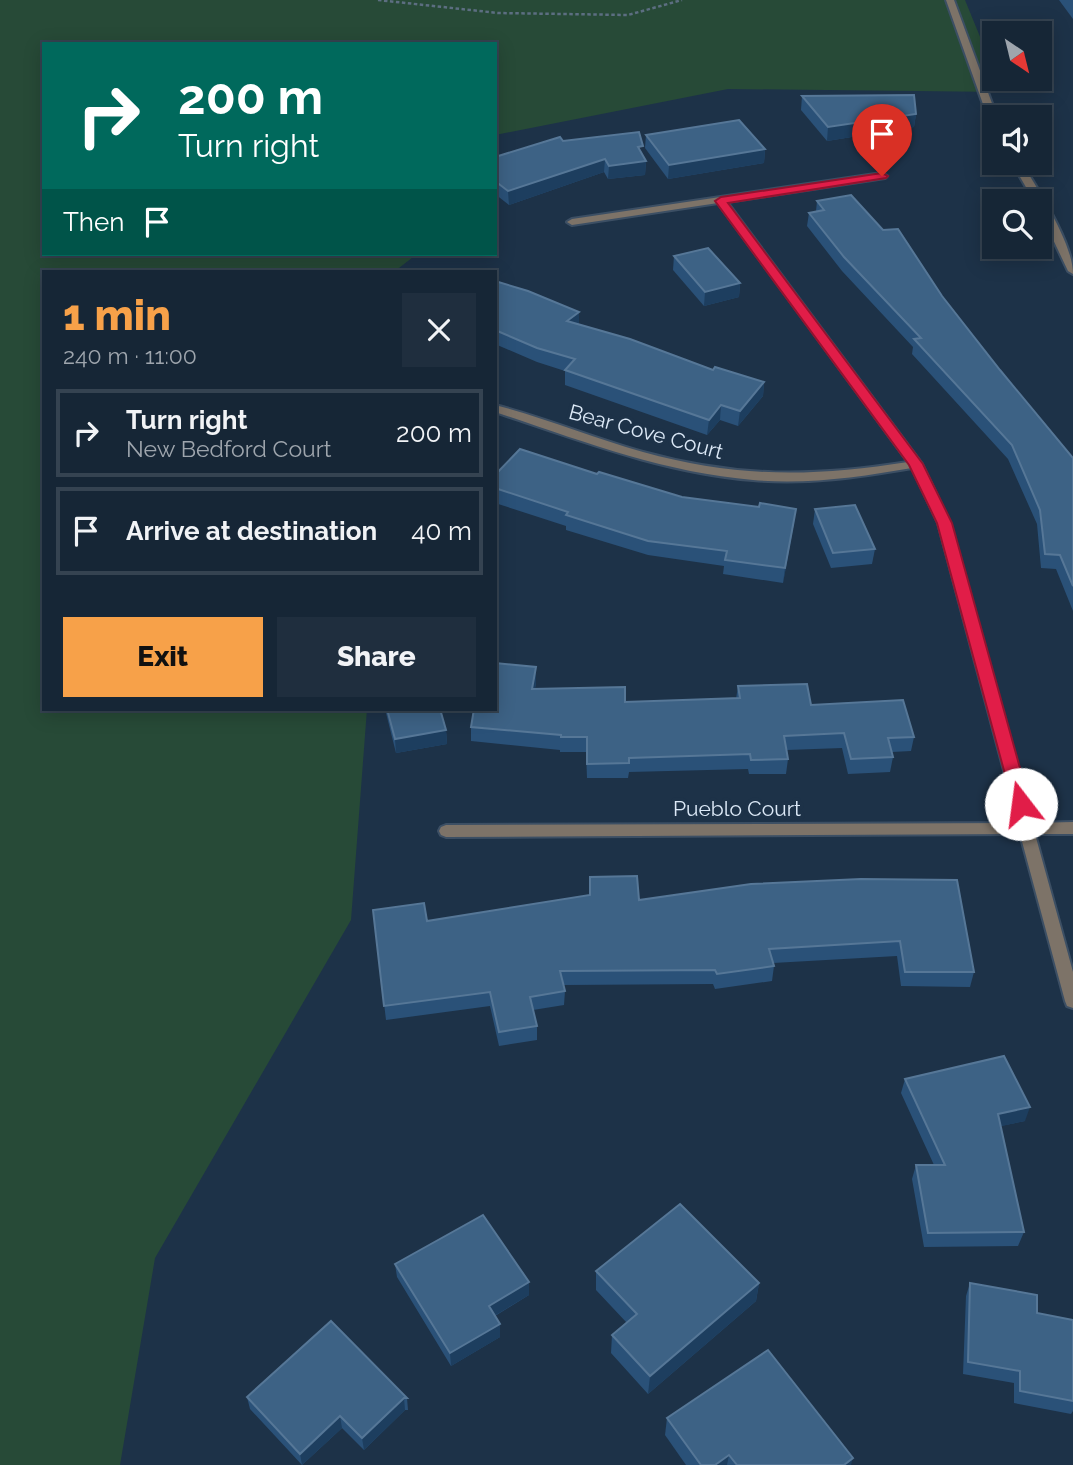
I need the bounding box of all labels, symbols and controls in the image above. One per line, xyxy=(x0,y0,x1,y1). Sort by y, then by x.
north arrow xyxy=(982,21,1052,91)
map controls xyxy=(982,21,1052,259)
text: 200 m xyxy=(178,68,323,125)
icon: right xyxy=(63,70,154,161)
pin xyxy=(852,104,912,176)
button: sound xyxy=(982,105,1052,175)
icon: arrive xyxy=(863,115,901,153)
text: Turn right xyxy=(178,127,319,164)
button: search xyxy=(982,189,1052,259)
icon: arrive xyxy=(138,203,176,241)
text: Then xyxy=(63,207,124,237)
text: 1 min xyxy=(63,291,171,340)
button: close xyxy=(402,293,476,367)
text: 240 m · 11:00 xyxy=(63,342,197,369)
street label: Bear Cove Court xyxy=(566,399,726,464)
text: Turn right xyxy=(126,405,247,435)
icon: right xyxy=(67,414,105,452)
text: 200 m xyxy=(396,418,472,448)
text: New Bedford Court xyxy=(126,435,332,462)
icon: arrive xyxy=(67,512,105,550)
text: Arrive at destination xyxy=(126,516,377,546)
text: 40 m xyxy=(411,516,472,546)
button: Exit xyxy=(63,617,263,697)
button: Share xyxy=(277,617,476,697)
position arrow xyxy=(984,767,1058,841)
street label: Pueblo Court xyxy=(673,796,801,821)

